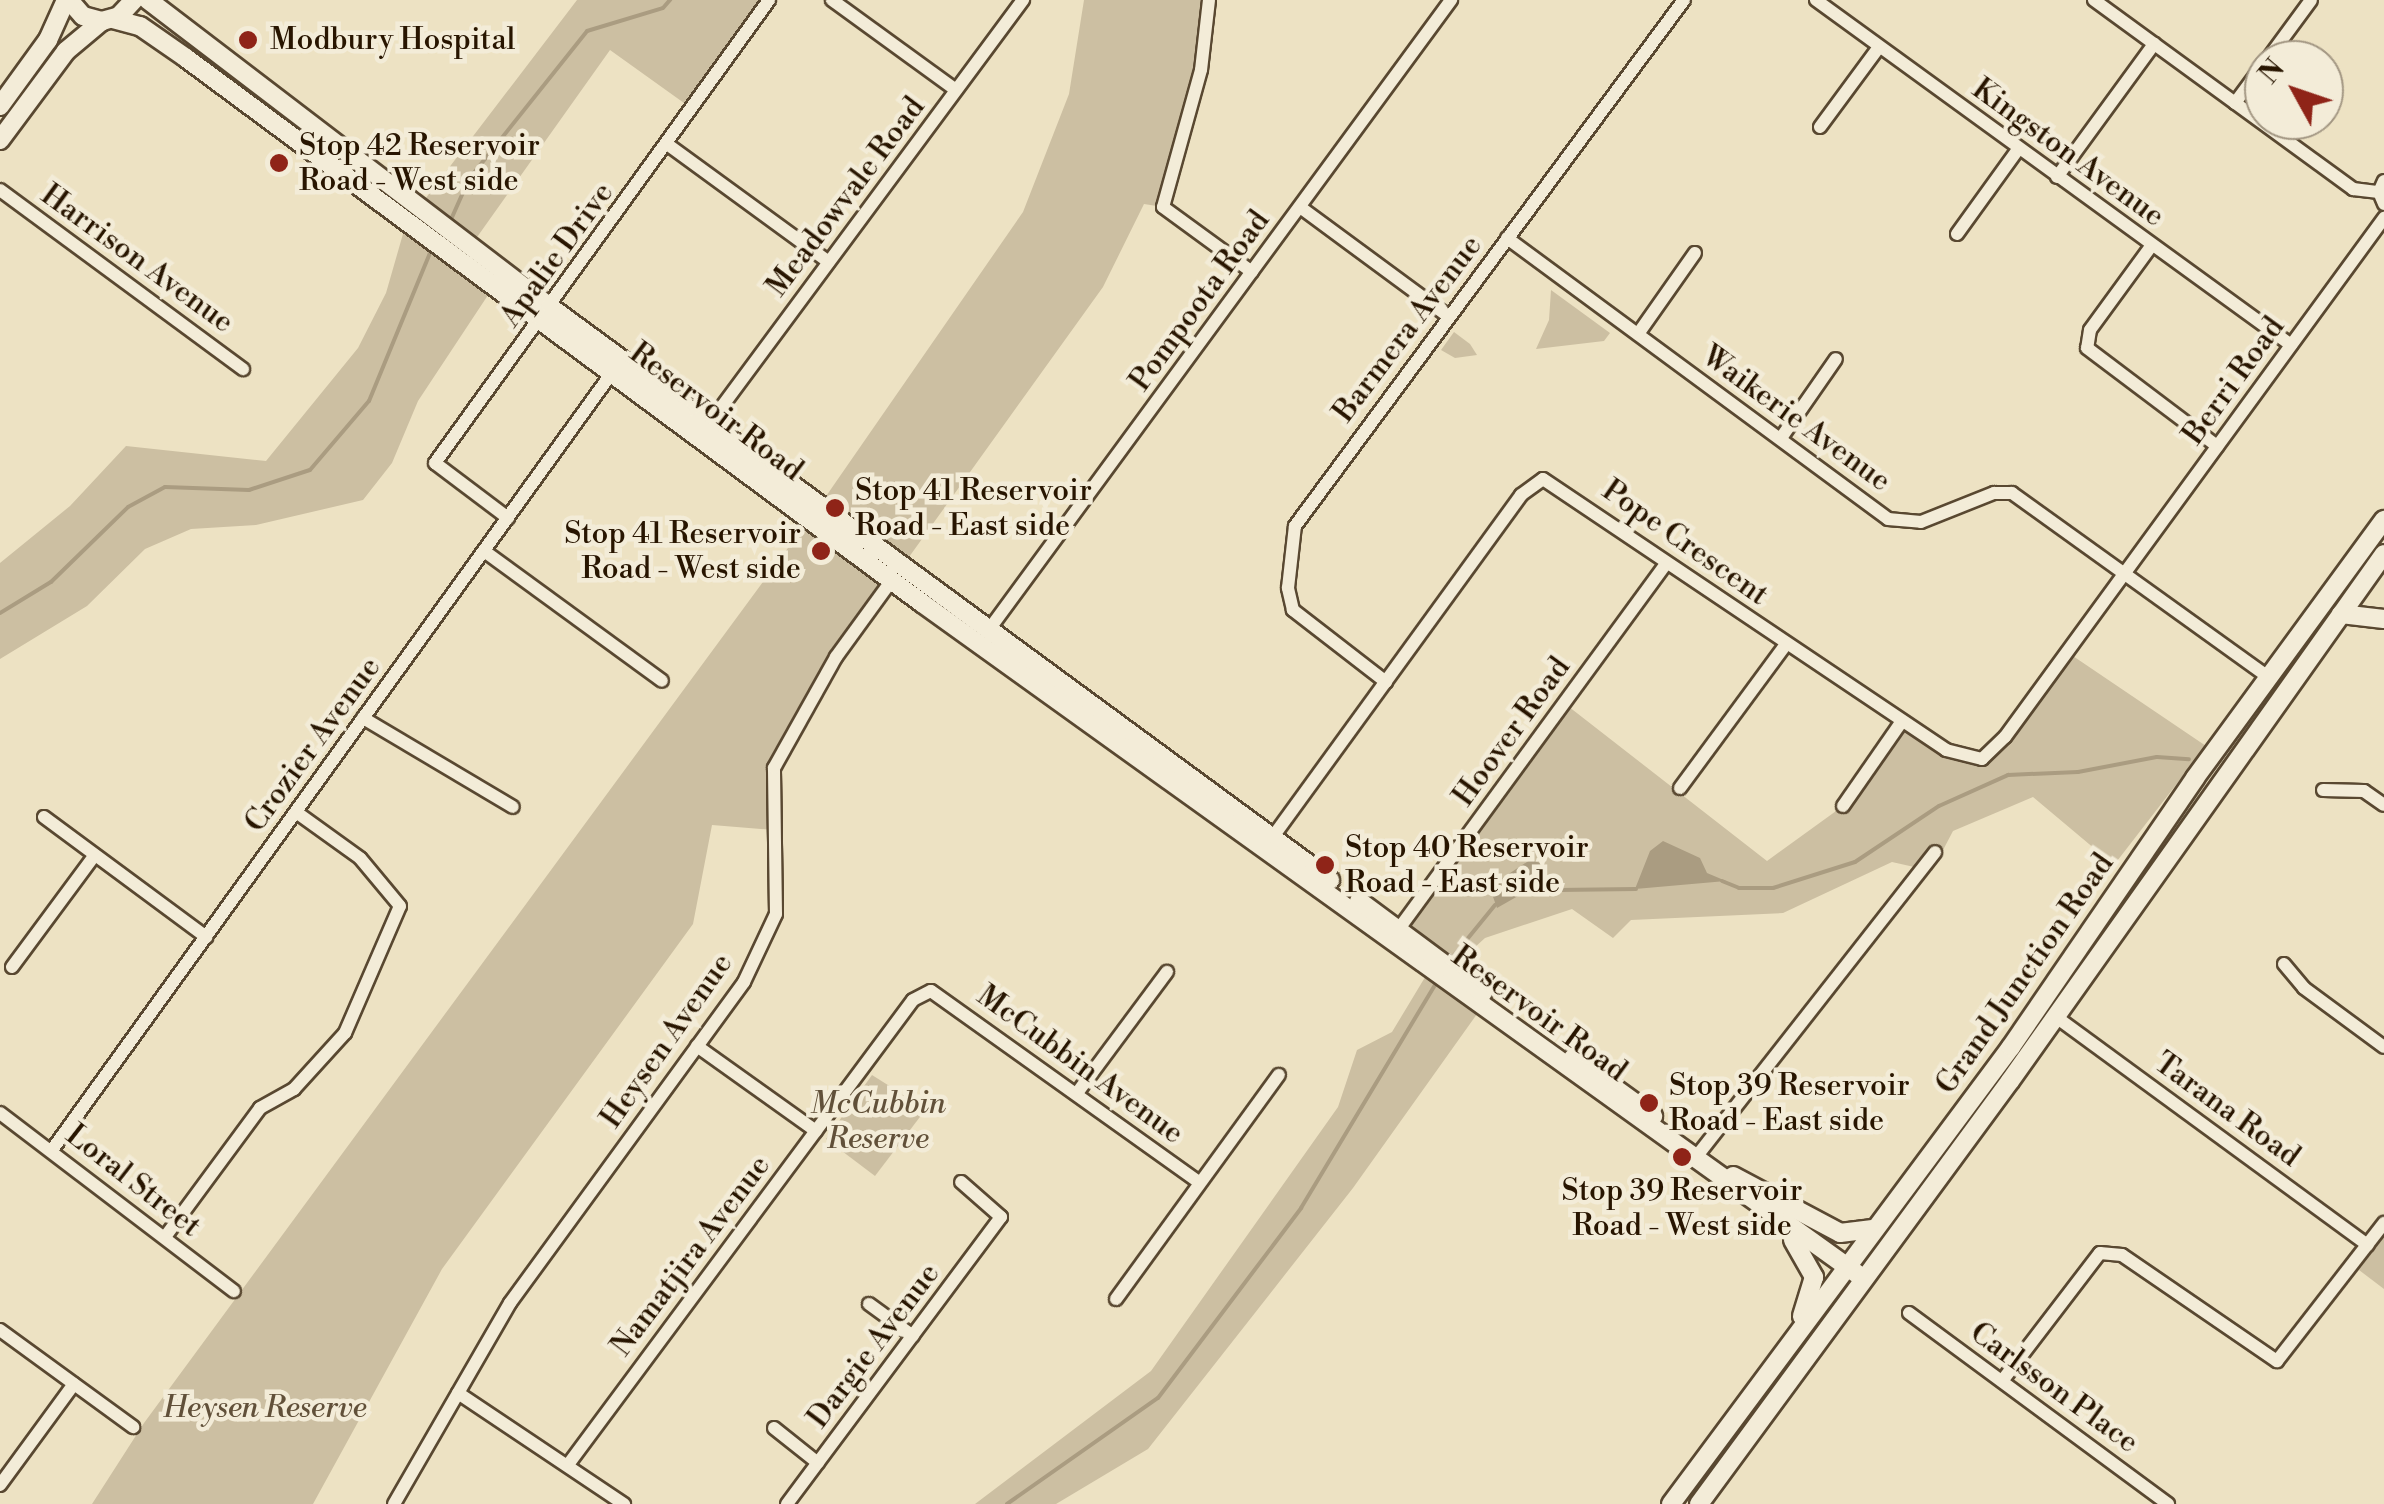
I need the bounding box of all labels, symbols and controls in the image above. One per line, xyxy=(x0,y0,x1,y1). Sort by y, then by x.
place label: Modbury Hospital xyxy=(270,22,515,58)
marker: Modbury Hospital xyxy=(235,27,261,53)
north arrow xyxy=(2244,40,2344,140)
text: N xyxy=(2252,52,2293,91)
street label: Kingston Avenue xyxy=(1965,71,2171,235)
street label: Meadowvale Road xyxy=(759,90,933,304)
place label: Stop 42 Reservoir Road - West side xyxy=(299,128,540,198)
marker: Stop 42 Reservoir Road - West side xyxy=(268,152,290,174)
street label: Apalie Drive xyxy=(493,176,621,334)
street label: Harrison Avenue xyxy=(34,177,240,341)
street label: Pompoota Road xyxy=(1122,204,1278,398)
street label: Barmera Avenue xyxy=(1326,229,1490,429)
street label: Berri Road xyxy=(2176,310,2292,452)
street label: Reservoir Road xyxy=(622,335,810,489)
street label: Waikerie Avenue xyxy=(1695,338,1897,500)
street label: Pope Crescent xyxy=(1595,472,1775,614)
place label: Stop 41 Reservoir Road - East side xyxy=(855,473,1092,544)
marker: Stop 41 Reservoir Road - East side xyxy=(824,497,846,519)
place label: Stop 41 Reservoir Road - West side xyxy=(564,516,801,586)
marker: Stop 41 Reservoir Road - West side xyxy=(810,540,832,562)
street label: Crozier Avenue xyxy=(237,650,389,840)
street label: Hoover Road xyxy=(1446,650,1578,814)
place label: Stop 40 Reservoir Road - East side xyxy=(1345,830,1589,900)
street label: Grand Junction Road xyxy=(1928,847,2122,1101)
marker: Stop 40 Reservoir Road - East side xyxy=(1314,854,1336,876)
street label: Reservoir Road xyxy=(1444,938,1634,1090)
street label: Heysen Avenue xyxy=(594,947,740,1135)
street label: McCubbin Avenue xyxy=(970,978,1190,1152)
street label: Tarana Road xyxy=(2147,1045,2307,1175)
place label: Stop 39 Reservoir Road - East side xyxy=(1669,1068,1910,1138)
park label: McCubbin Reserve xyxy=(810,1086,946,1156)
marker: Stop 39 Reservoir Road - East side xyxy=(1638,1092,1660,1114)
street label: Loral Street xyxy=(58,1117,208,1245)
marker: Stop 39 Reservoir Road - West side xyxy=(1671,1146,1693,1168)
street label: Namatjira Avenue xyxy=(604,1149,778,1363)
place label: Stop 39 Reservoir Road - West side xyxy=(1562,1173,1802,1244)
street label: Dargie Avenue xyxy=(800,1257,948,1435)
street label: Carlsson Place xyxy=(1963,1315,2145,1461)
park label: Heysen Reserve xyxy=(163,1390,367,1426)

